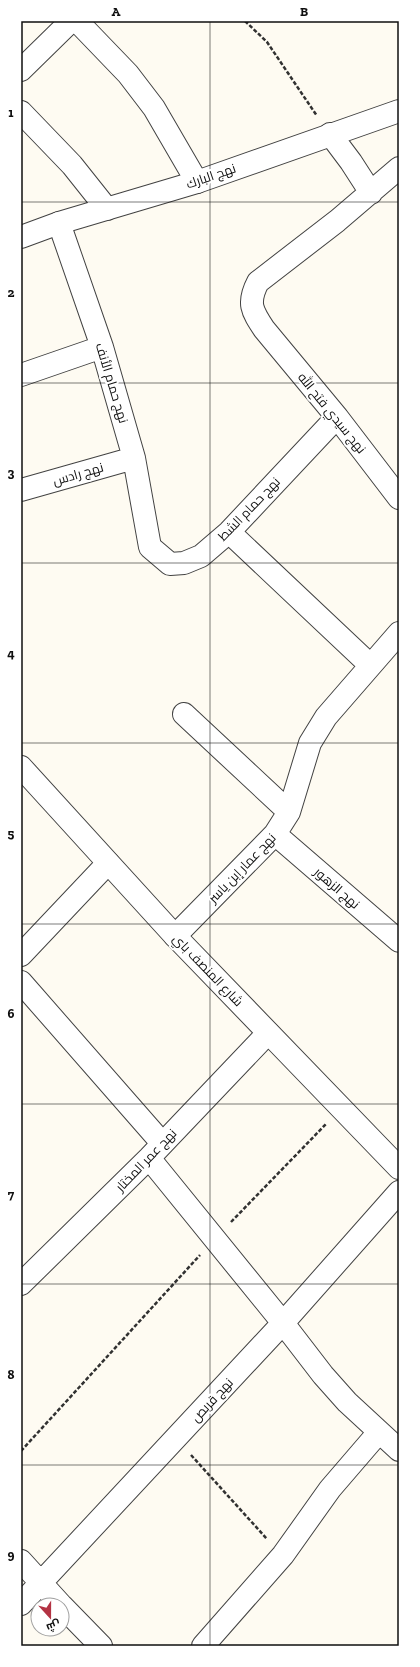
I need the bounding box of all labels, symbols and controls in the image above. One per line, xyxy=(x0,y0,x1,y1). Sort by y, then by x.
text: A xyxy=(112,4,121,19)
text: B xyxy=(300,4,308,19)
text: 1 xyxy=(8,105,14,120)
street label: نهج البارك xyxy=(184,161,238,192)
text: 2 xyxy=(8,285,15,300)
street label: نهج حمام الأنف xyxy=(91,341,131,426)
street label: نهج سيدي فتح الله xyxy=(293,369,370,458)
street label: نهج رادس xyxy=(51,460,105,489)
text: 3 xyxy=(8,465,15,480)
street label: نهج حمام الشط xyxy=(215,474,285,545)
text: 4 xyxy=(7,646,15,661)
text: 5 xyxy=(8,826,15,841)
street label: نهج عمار إبن ياسر xyxy=(204,830,280,907)
street label: نهج الزهور xyxy=(310,864,363,913)
street label: شارع المنصف باي xyxy=(168,931,246,1011)
text: 6 xyxy=(8,1006,15,1021)
street label: نهج عمر المختار xyxy=(112,1126,180,1196)
text: 7 xyxy=(8,1187,15,1202)
text: 8 xyxy=(7,1367,15,1382)
street label: نهج قربص xyxy=(188,1375,237,1426)
text: 9 xyxy=(8,1547,15,1562)
north arrow xyxy=(30,1597,70,1637)
text: ش xyxy=(44,1617,62,1634)

